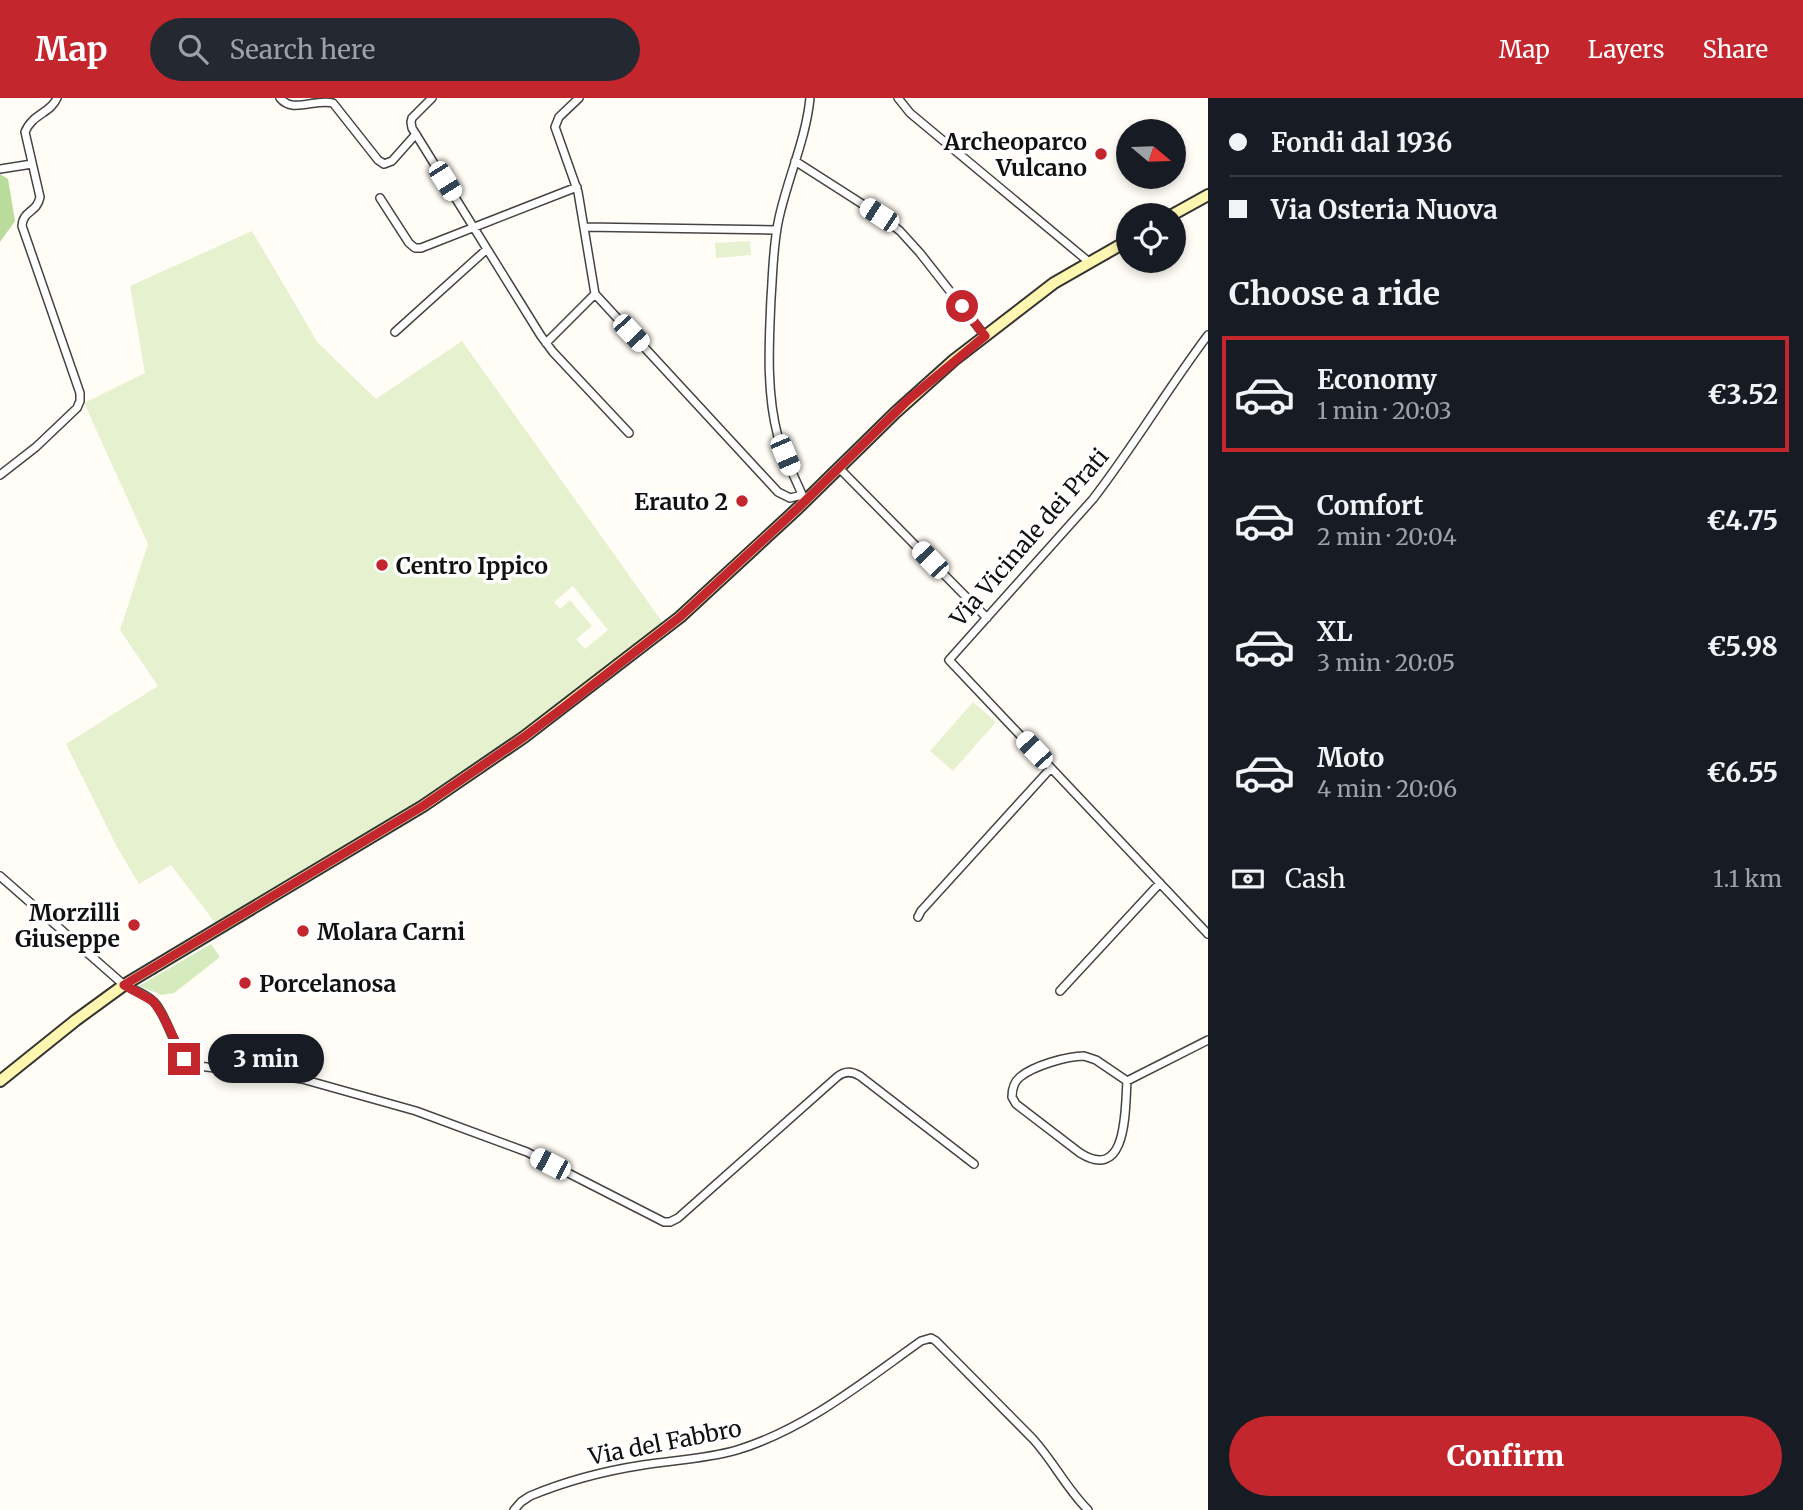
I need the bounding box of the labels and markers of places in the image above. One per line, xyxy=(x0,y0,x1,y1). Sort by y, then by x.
place label: Archeoparco Vulcano xyxy=(943,127,1087,182)
marker: Archeoparco Vulcano xyxy=(1093,146,1109,162)
place label: Erauto 2 xyxy=(634,487,728,516)
marker: Erauto 2 xyxy=(734,493,750,509)
place label: Centro Ippico xyxy=(396,551,548,580)
marker: Centro Ippico xyxy=(374,557,390,573)
place label: Morzilli Giuseppe xyxy=(15,898,120,953)
marker: Morzilli Giuseppe xyxy=(126,917,142,933)
place label: Molara Carni xyxy=(317,917,465,946)
marker: Molara Carni xyxy=(295,923,311,939)
place label: Porcelanosa xyxy=(259,969,397,998)
marker: Porcelanosa xyxy=(237,975,253,991)

